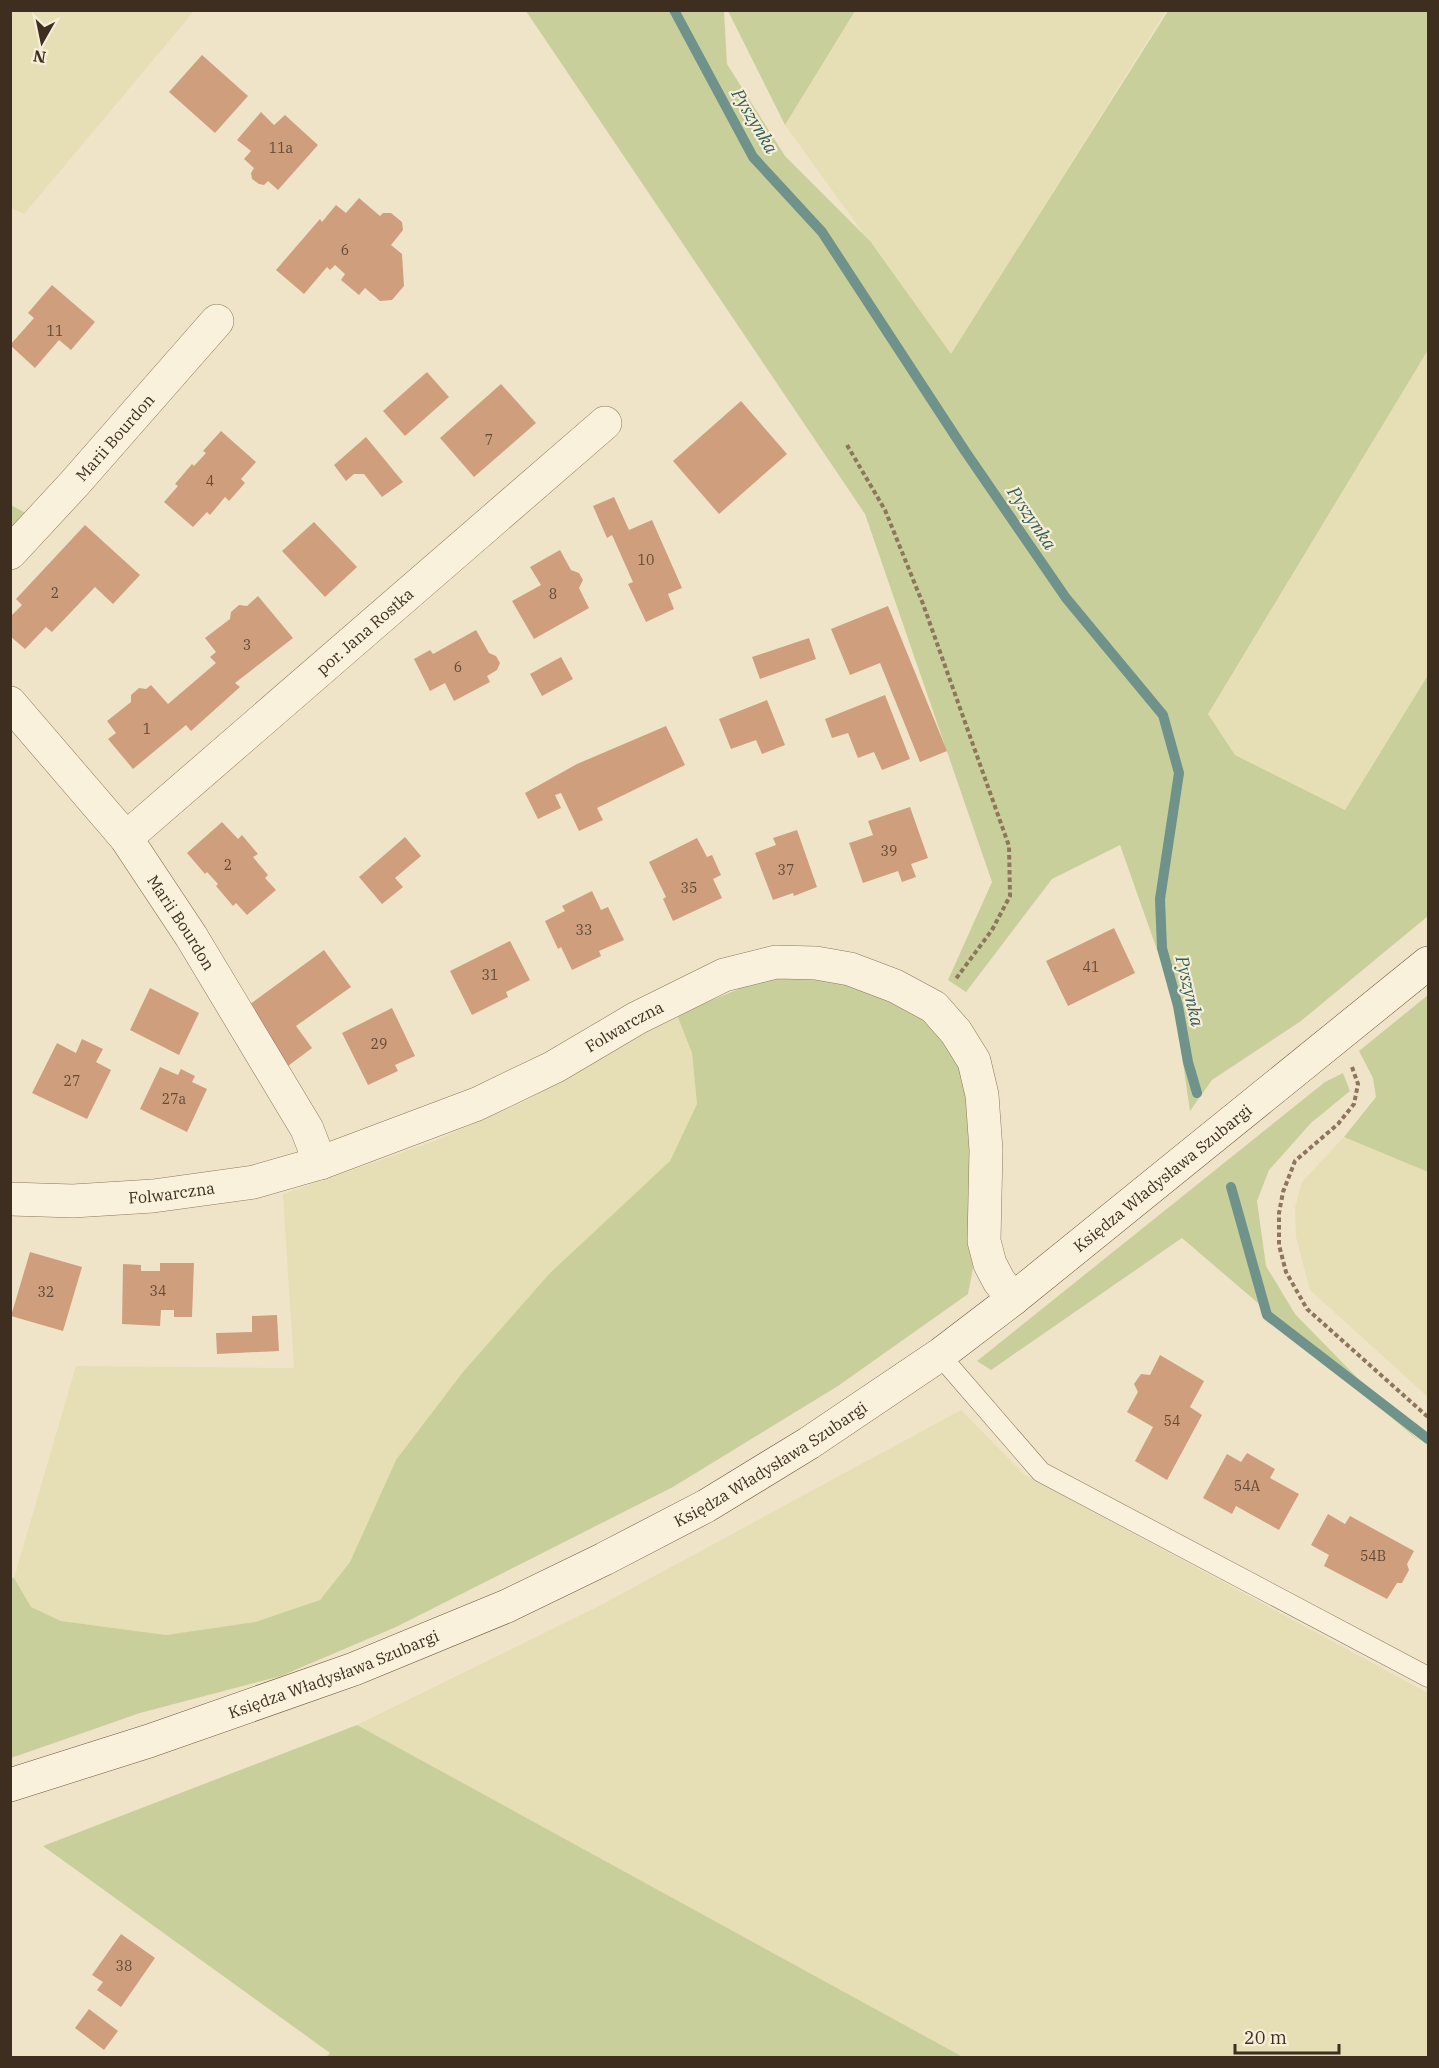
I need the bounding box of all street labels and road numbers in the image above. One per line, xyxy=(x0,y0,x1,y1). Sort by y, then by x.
street label: Marii Bourdon xyxy=(71,390,158,485)
street label: por. Jana Rostka xyxy=(312,583,418,679)
street label: Marii Bourdon xyxy=(143,871,219,974)
street label: Folwarczna xyxy=(581,997,667,1056)
street label: Księdza Władysława Szubargi xyxy=(1069,1100,1255,1256)
street label: Folwarczna xyxy=(128,1178,216,1208)
street label: Księdza Władysława Szubargi xyxy=(670,1397,871,1531)
street label: Księdza Władysława Szubargi xyxy=(225,1625,442,1722)

